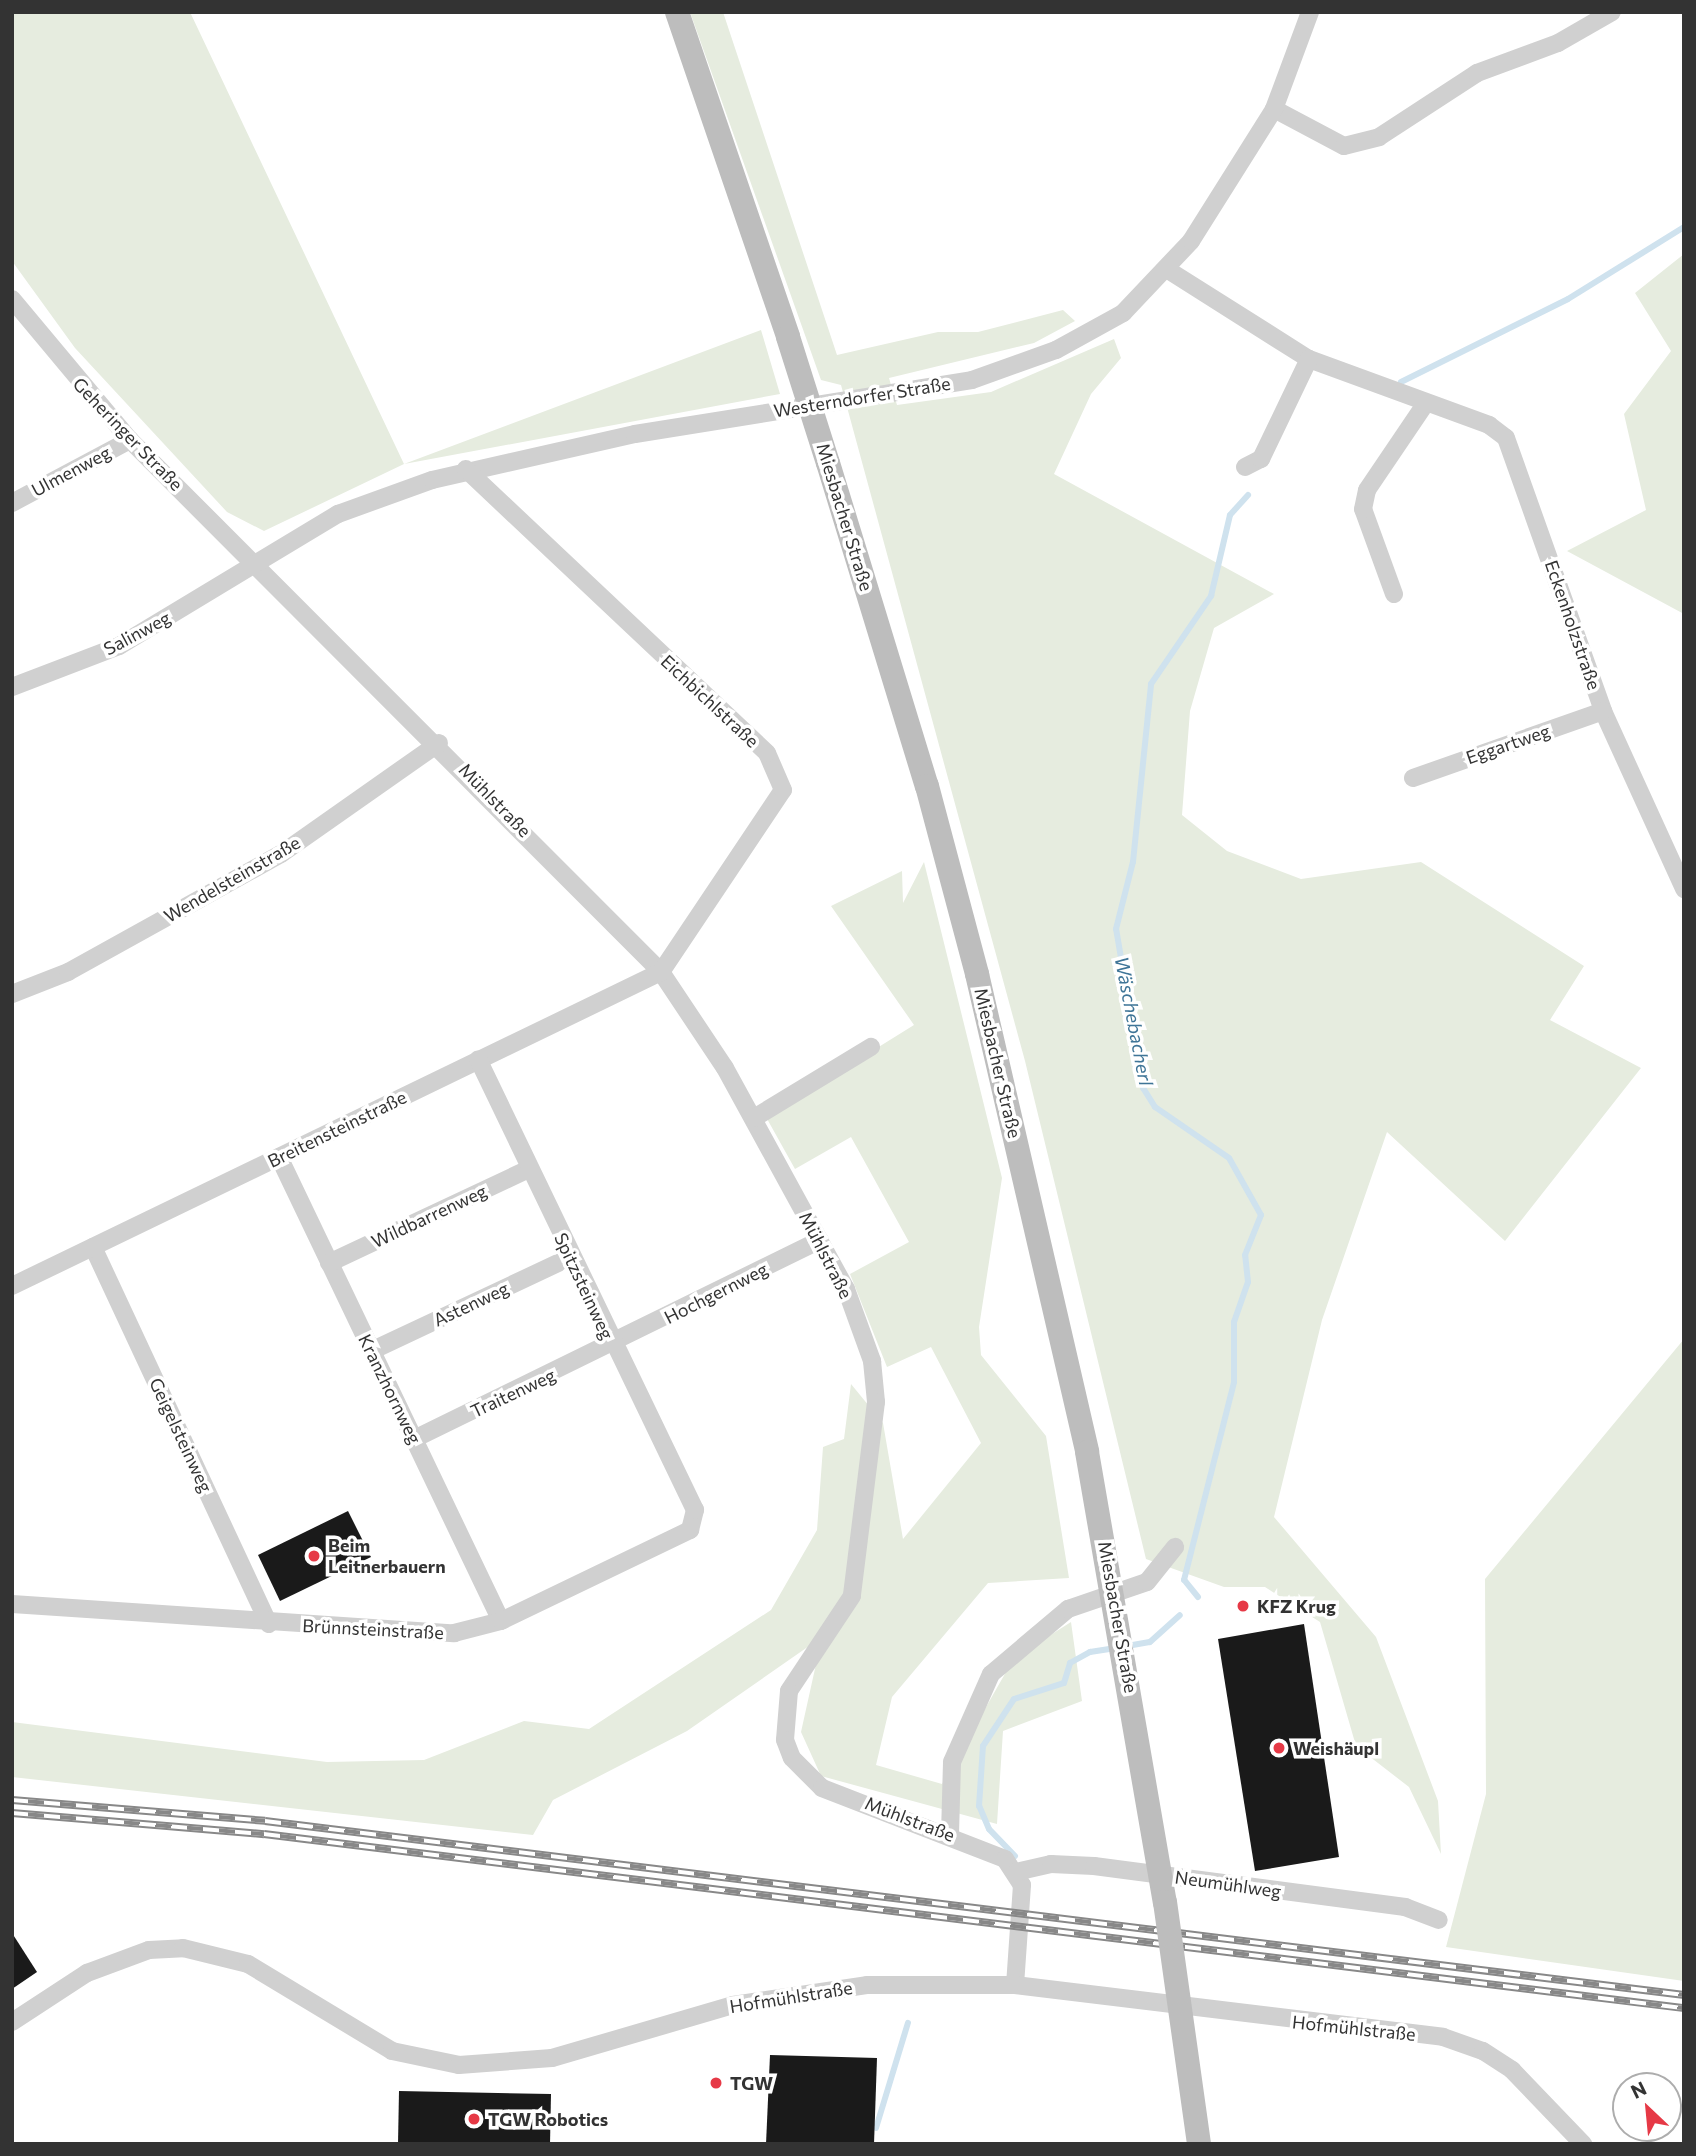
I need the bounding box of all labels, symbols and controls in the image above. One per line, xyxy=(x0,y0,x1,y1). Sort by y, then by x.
street label: Westerndorfer Straße xyxy=(772,372,952,422)
street label: Geheringer Straße xyxy=(69,373,187,495)
street label: Miesbacher Straße xyxy=(812,440,878,594)
street label: Ulmenweg xyxy=(28,441,114,501)
street label: Eckenholzstraße xyxy=(1541,557,1605,693)
street label: Salinweg xyxy=(100,606,174,660)
street label: Eichbichlstraße xyxy=(657,650,763,752)
street label: Eggartweg xyxy=(1463,720,1553,768)
street label: Mühlstraße xyxy=(454,759,536,841)
street label: Wendelsteinstraße xyxy=(160,831,304,927)
water label: Wäschebacherl xyxy=(1110,954,1158,1088)
street label: Miesbacher Straße xyxy=(970,986,1026,1140)
street label: Breitensteinstraße xyxy=(264,1086,410,1172)
street label: Wildbarrenweg xyxy=(368,1180,490,1252)
street label: Mühlstraße xyxy=(795,1208,857,1302)
street label: Spitzsteinweg xyxy=(550,1229,618,1343)
street label: Hochgernweg xyxy=(661,1258,771,1328)
street label: Astenweg xyxy=(430,1277,512,1331)
street label: Kranzhornweg xyxy=(354,1331,426,1447)
street label: Traitenweg xyxy=(467,1364,559,1422)
street label: Geigelsteinweg xyxy=(145,1374,217,1496)
place label: Beim Leitnerbauern xyxy=(328,1535,446,1578)
street label: Miesbacher Straße xyxy=(1094,1540,1142,1694)
marker: Beim Leitnerbauern xyxy=(306,1548,322,1564)
place label: KFZ Krug xyxy=(1257,1595,1336,1617)
marker: KFZ Krug xyxy=(1235,1598,1251,1614)
street label: Brünnsteinstraße xyxy=(302,1615,444,1643)
place label: Weishäupl xyxy=(1293,1737,1379,1759)
marker: Weishäupl xyxy=(1271,1740,1287,1756)
street label: Mühlstraße xyxy=(862,1792,958,1846)
street label: Neumühlweg xyxy=(1173,1866,1283,1902)
street label: Hofmühlstraße xyxy=(728,1977,854,2017)
street label: Hofmühlstraße xyxy=(1291,2011,1417,2045)
place label: TGW xyxy=(730,2072,773,2094)
north arrow xyxy=(1612,2072,1682,2142)
marker: TGW xyxy=(708,2075,724,2091)
text: N xyxy=(1627,2076,1650,2103)
place label: TGW Robotics xyxy=(488,2108,608,2130)
marker: TGW Robotics xyxy=(466,2111,482,2127)

